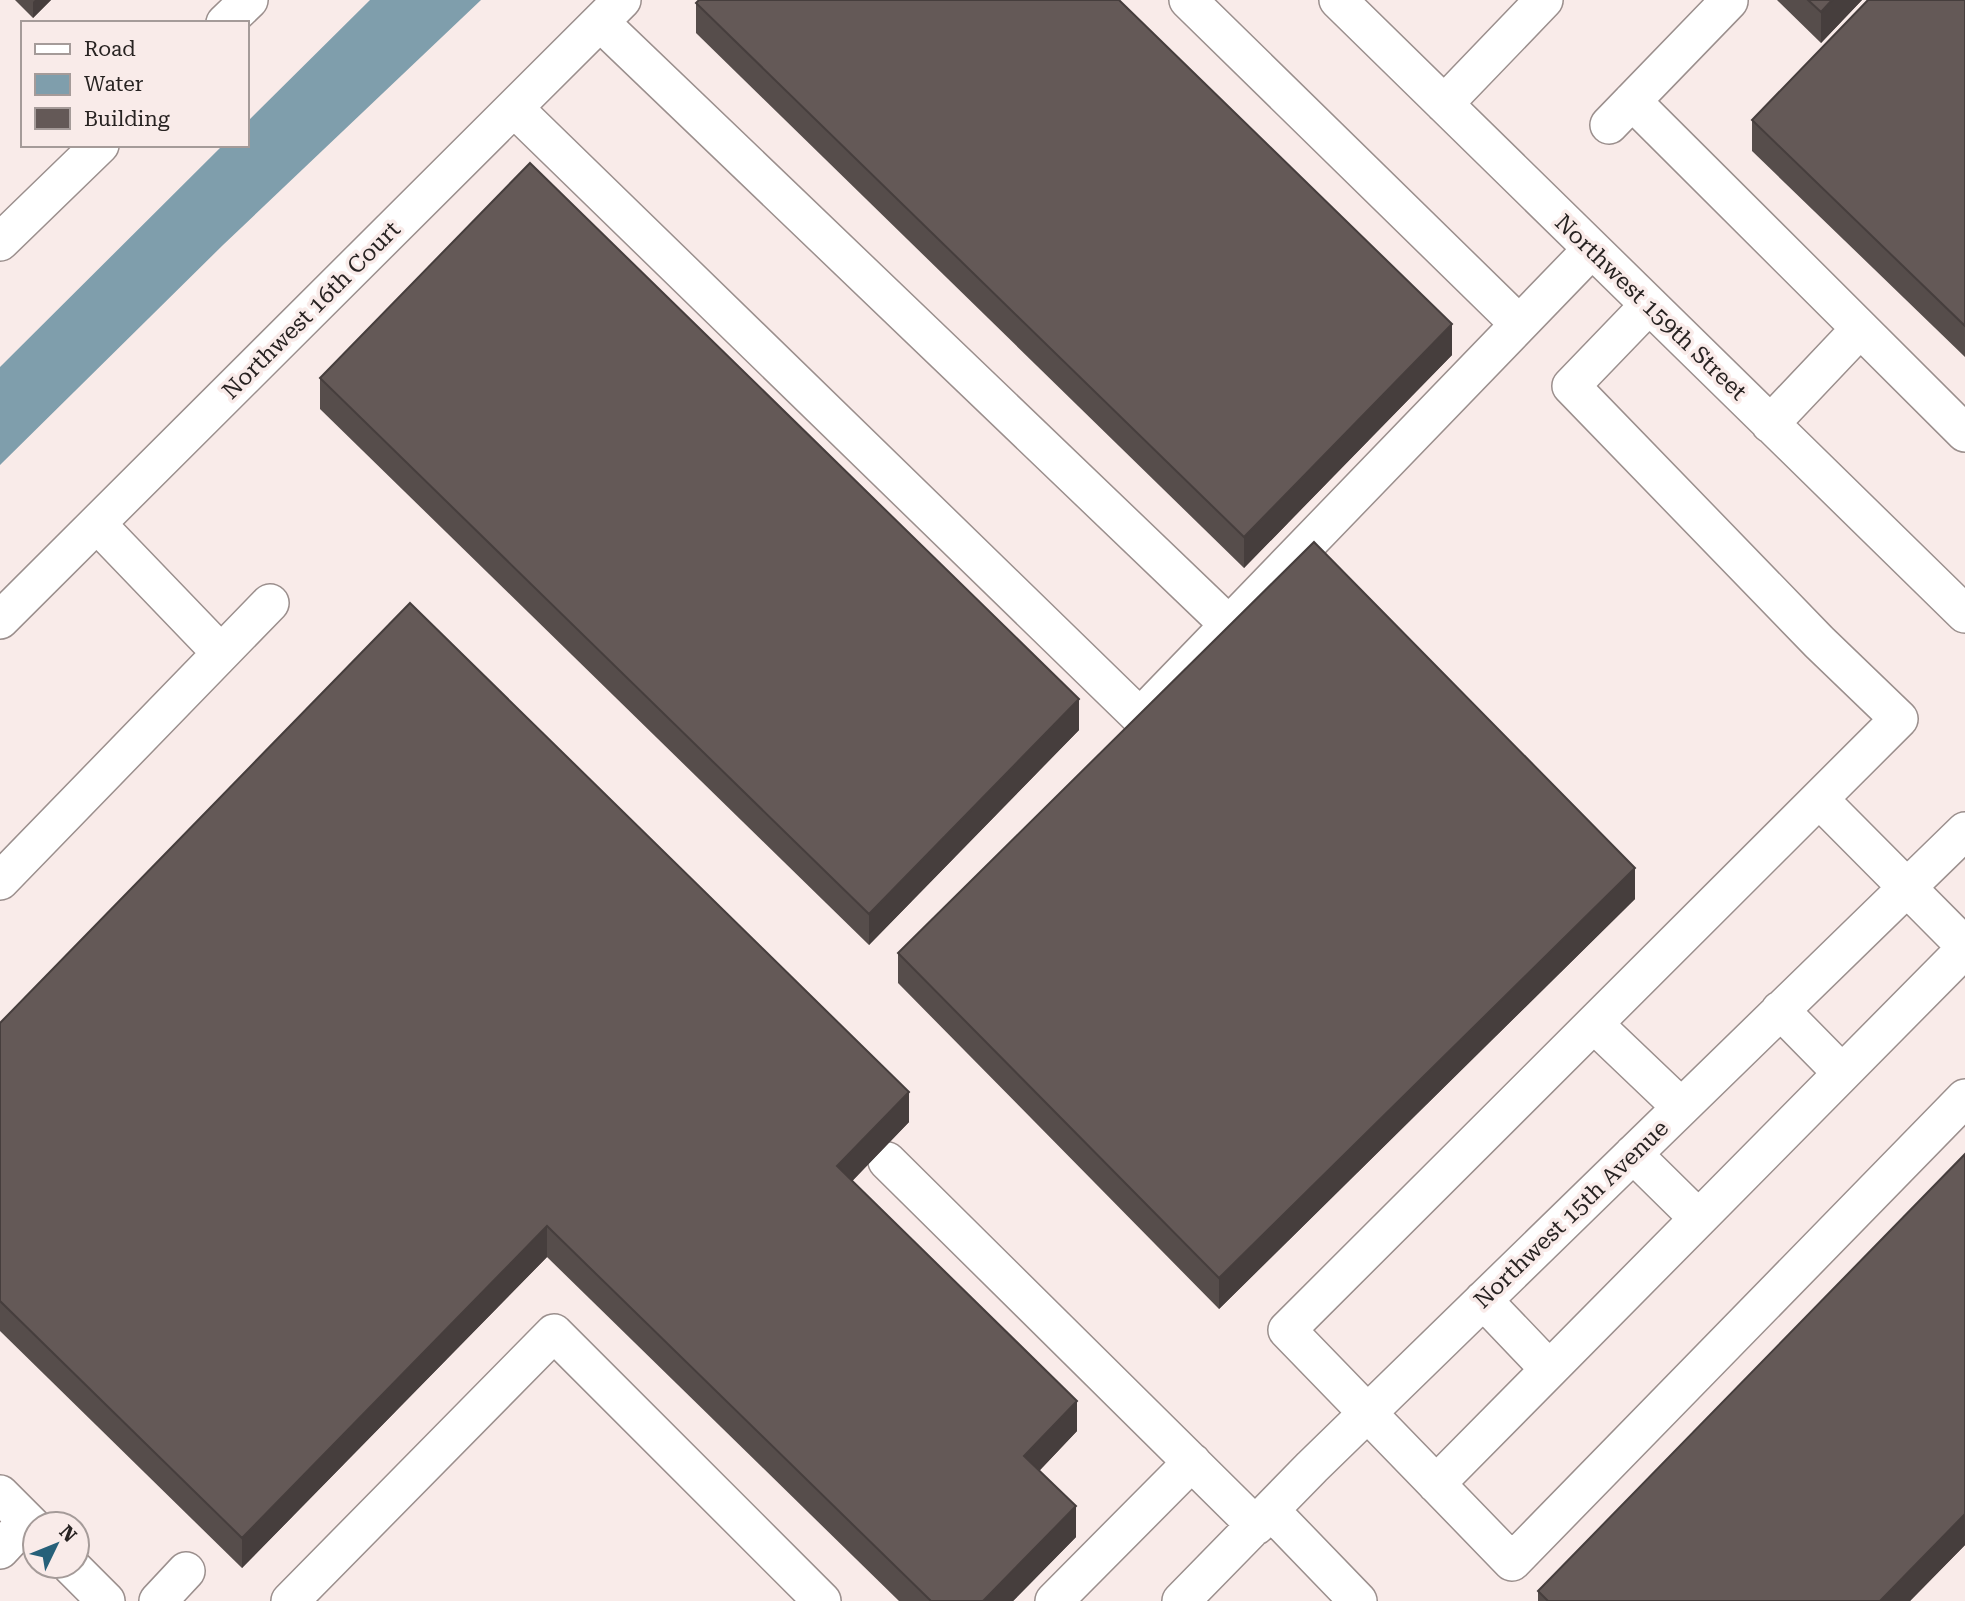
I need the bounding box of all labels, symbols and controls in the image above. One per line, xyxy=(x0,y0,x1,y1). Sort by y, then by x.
legend xyxy=(21,21,248,147)
text: Road xyxy=(84,37,136,61)
text: Water xyxy=(84,72,144,96)
text: Building xyxy=(84,107,170,131)
street label: Northwest 159th Street xyxy=(1549,209,1752,406)
street label: Northwest 16th Court xyxy=(217,216,406,405)
street label: Northwest 15th Avenue xyxy=(1469,1115,1674,1314)
north arrow xyxy=(21,1510,91,1580)
text: N xyxy=(55,1521,82,1547)

